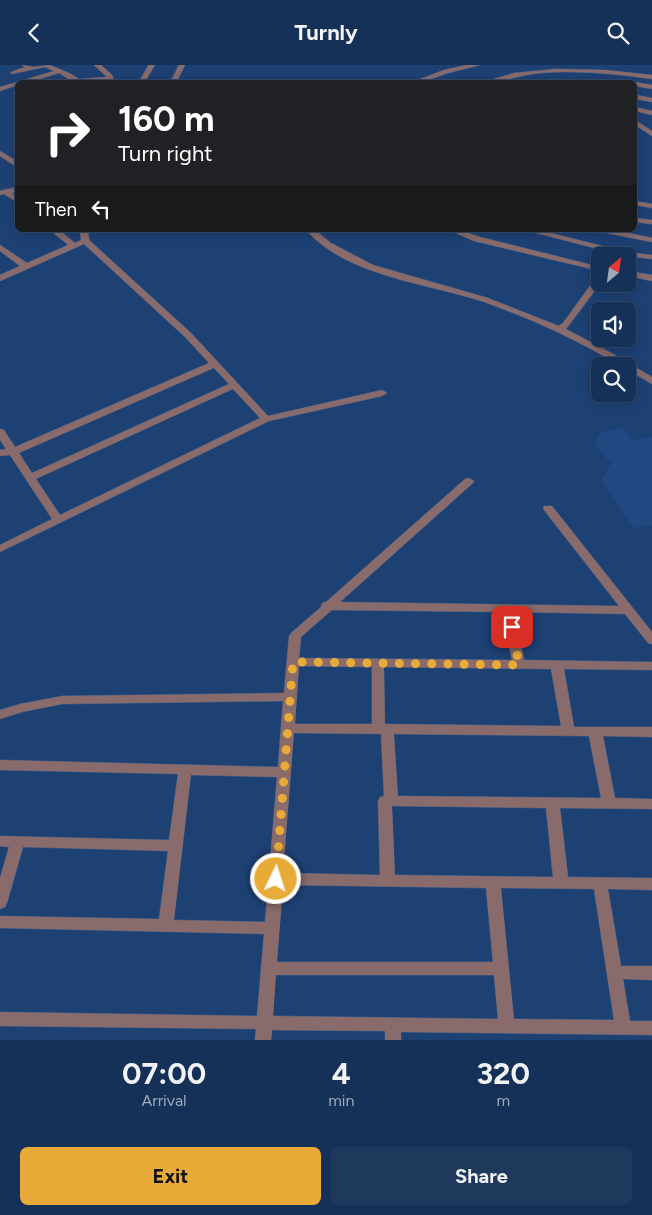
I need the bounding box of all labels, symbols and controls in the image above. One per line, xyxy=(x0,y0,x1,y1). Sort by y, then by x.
icon: back xyxy=(20,19,48,47)
text: Turnly xyxy=(294,19,358,46)
icon: search xyxy=(604,19,632,47)
text: 160 m xyxy=(118,98,215,140)
icon: right xyxy=(35,100,100,165)
text: Turn right xyxy=(118,140,213,167)
icon: left xyxy=(87,195,115,223)
text: Then xyxy=(35,198,77,221)
north arrow xyxy=(591,247,636,293)
map controls xyxy=(591,247,636,402)
button: sound xyxy=(591,302,636,347)
button: search xyxy=(591,357,636,402)
pin xyxy=(491,606,533,648)
icon: arrive xyxy=(498,613,526,641)
position arrow xyxy=(249,852,301,904)
text: 07:00 xyxy=(122,1055,206,1092)
text: 4 xyxy=(332,1055,351,1092)
text: 320 xyxy=(476,1055,530,1092)
text: Arrival xyxy=(141,1091,187,1110)
text: min xyxy=(328,1091,354,1110)
text: m xyxy=(496,1091,510,1110)
button: Exit xyxy=(20,1147,321,1205)
button: Share xyxy=(331,1147,632,1205)

